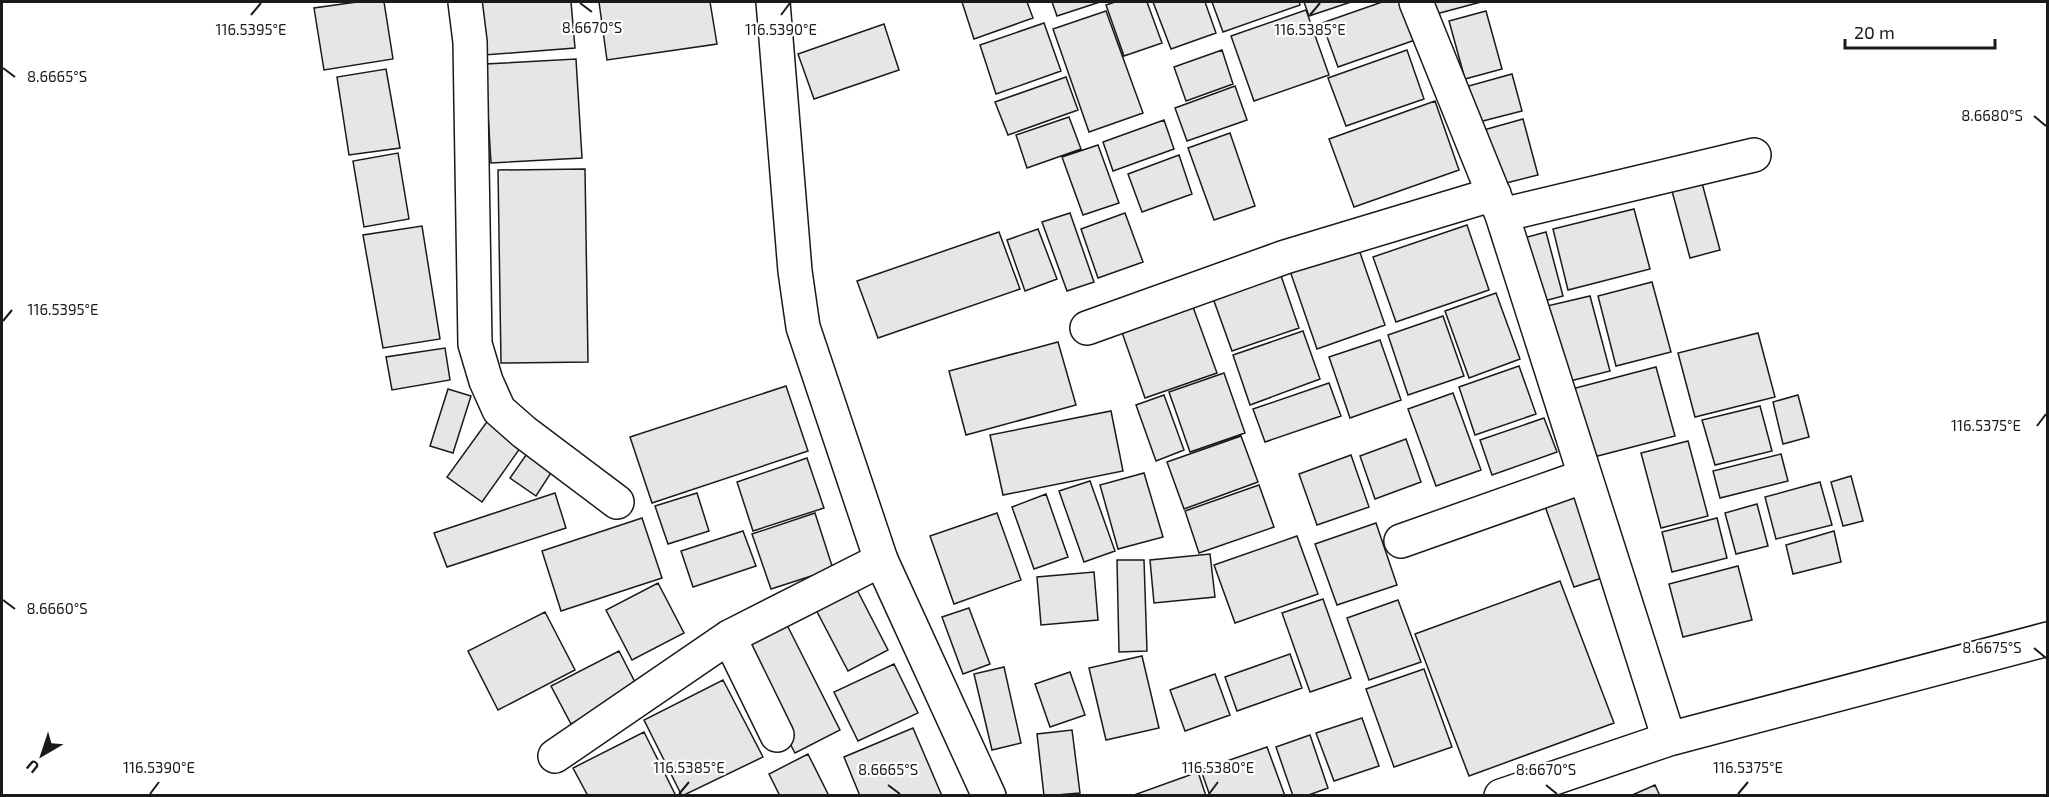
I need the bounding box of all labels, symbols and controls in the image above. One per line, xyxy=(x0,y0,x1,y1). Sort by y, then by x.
scale bar xyxy=(1845,12,1995,50)
text: 8.6670°S xyxy=(562,18,622,36)
text: 116.5395°E xyxy=(216,20,286,38)
text: 116.5390°E xyxy=(745,20,817,38)
text: 116.5385°E xyxy=(1274,20,1346,38)
text: 20 m xyxy=(1854,21,1895,43)
text: 8.6665°S xyxy=(27,67,87,85)
text: 8.6680°S xyxy=(1961,106,2023,124)
text: 116.5395°E xyxy=(28,300,98,318)
text: 116.5375°E xyxy=(1951,416,2021,434)
text: 8.6660°S xyxy=(26,599,88,617)
text: 8.6675°S xyxy=(1962,638,2022,656)
north arrow xyxy=(12,725,72,785)
text: U xyxy=(22,756,42,778)
text: 116.5390°E xyxy=(123,758,195,776)
text: 116.5385°E xyxy=(653,758,725,776)
text: 116.5380°E xyxy=(1182,758,1254,776)
text: 116.5375°E xyxy=(1713,758,1783,776)
text: 8.6665°S xyxy=(858,760,918,778)
text: 8.6670°S xyxy=(1516,760,1576,778)

